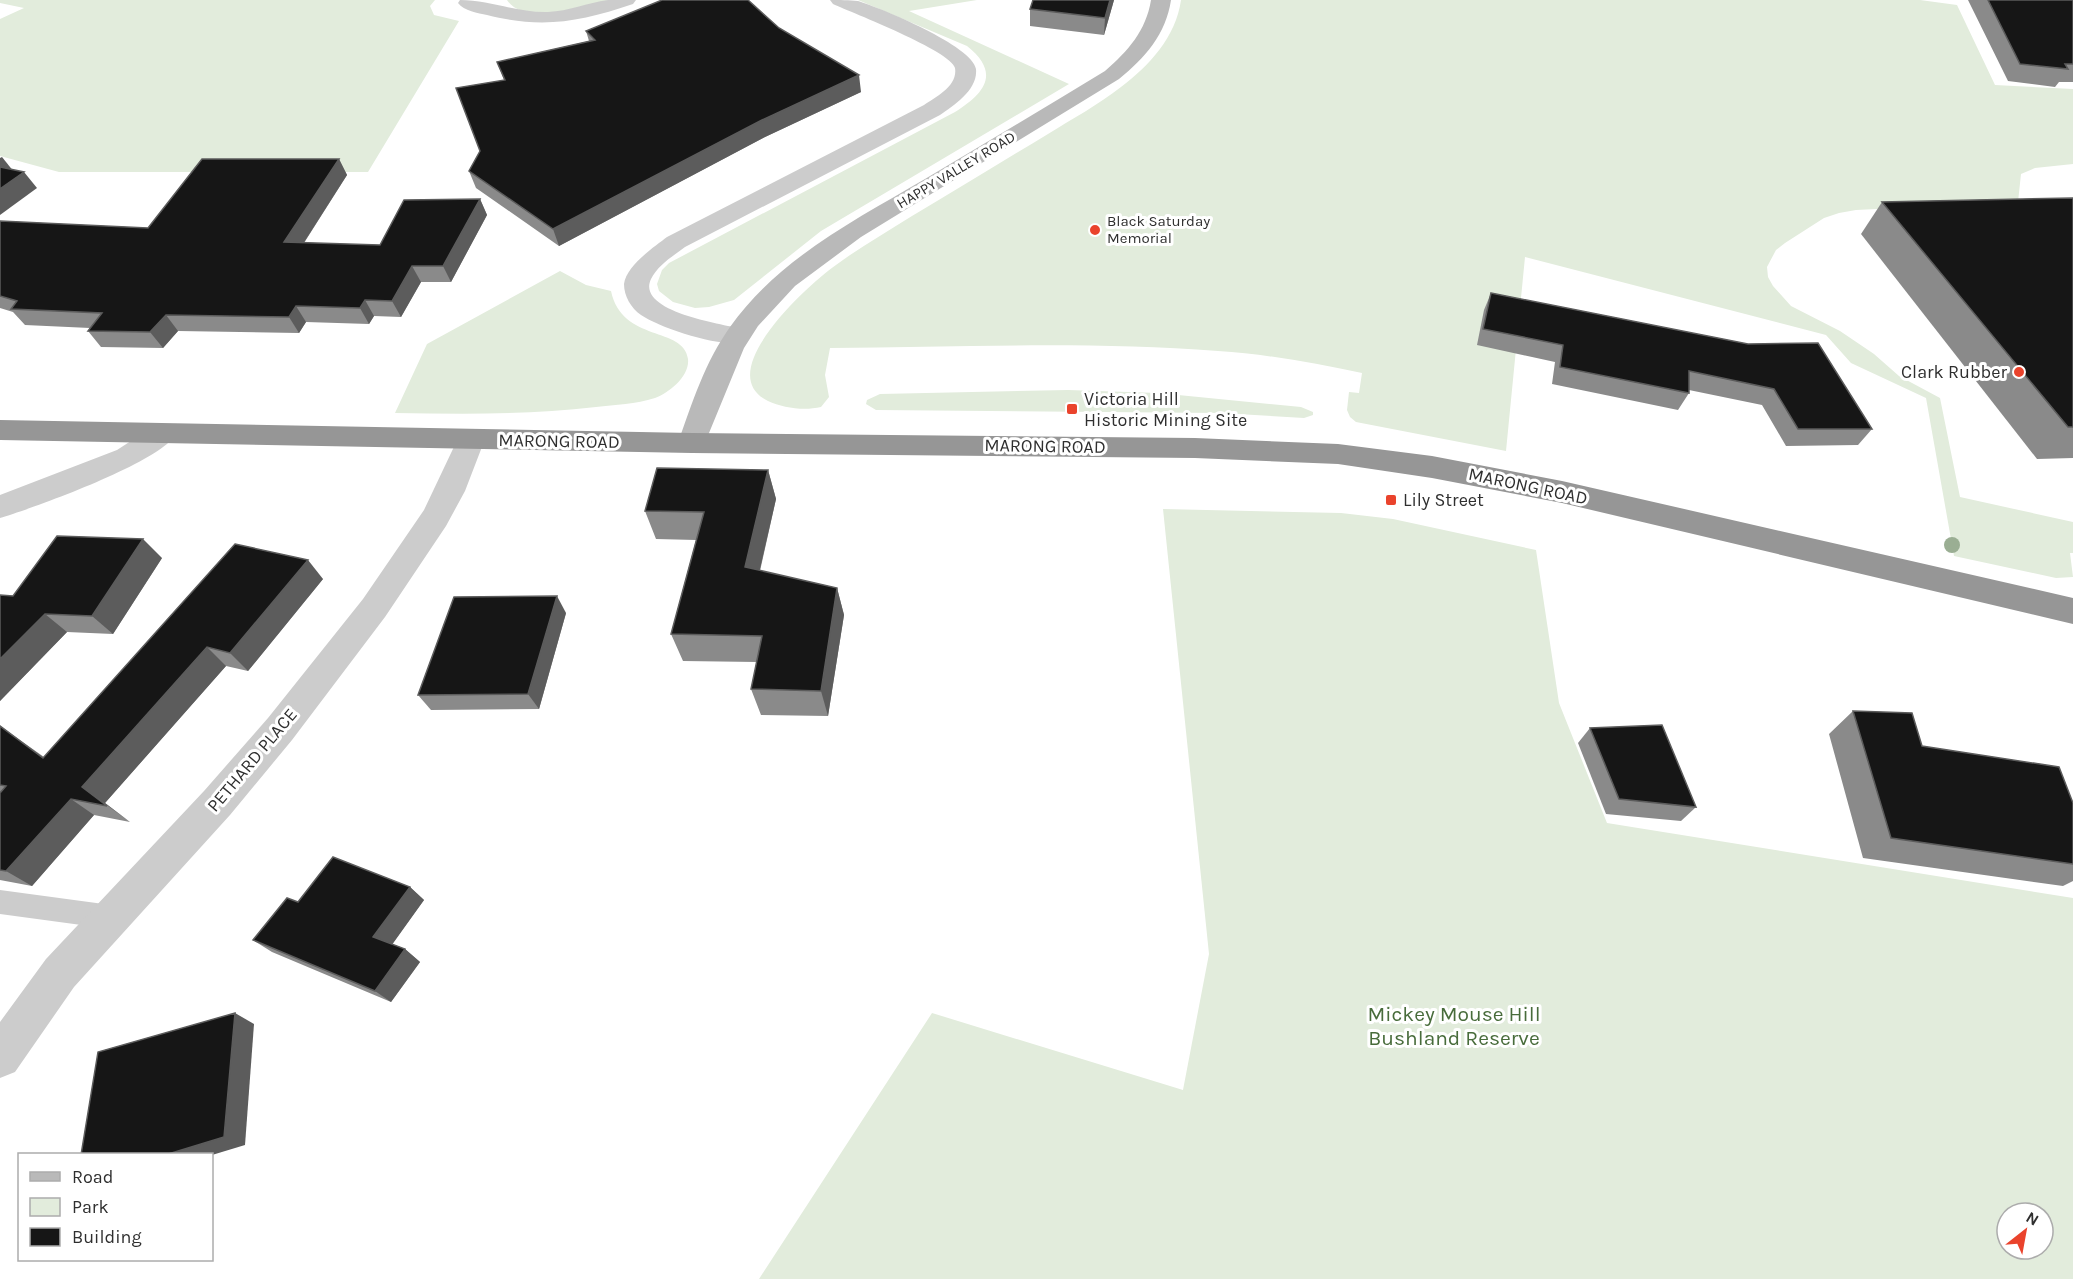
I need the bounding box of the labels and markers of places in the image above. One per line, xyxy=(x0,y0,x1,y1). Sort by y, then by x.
place label: Black Saturday Memorial xyxy=(1107,212,1210,247)
marker: Black Saturday Memorial xyxy=(1088,223,1102,237)
place label: Clark Rubber xyxy=(1901,361,2007,383)
marker: Clark Rubber xyxy=(2012,365,2026,379)
place label: Victoria Hill Historic Mining Site xyxy=(1084,388,1247,431)
marker: Victoria Hill Historic Mining Site xyxy=(1065,402,1079,416)
place label: Lily Street xyxy=(1403,489,1484,511)
marker: Lily Street xyxy=(1384,493,1398,507)

